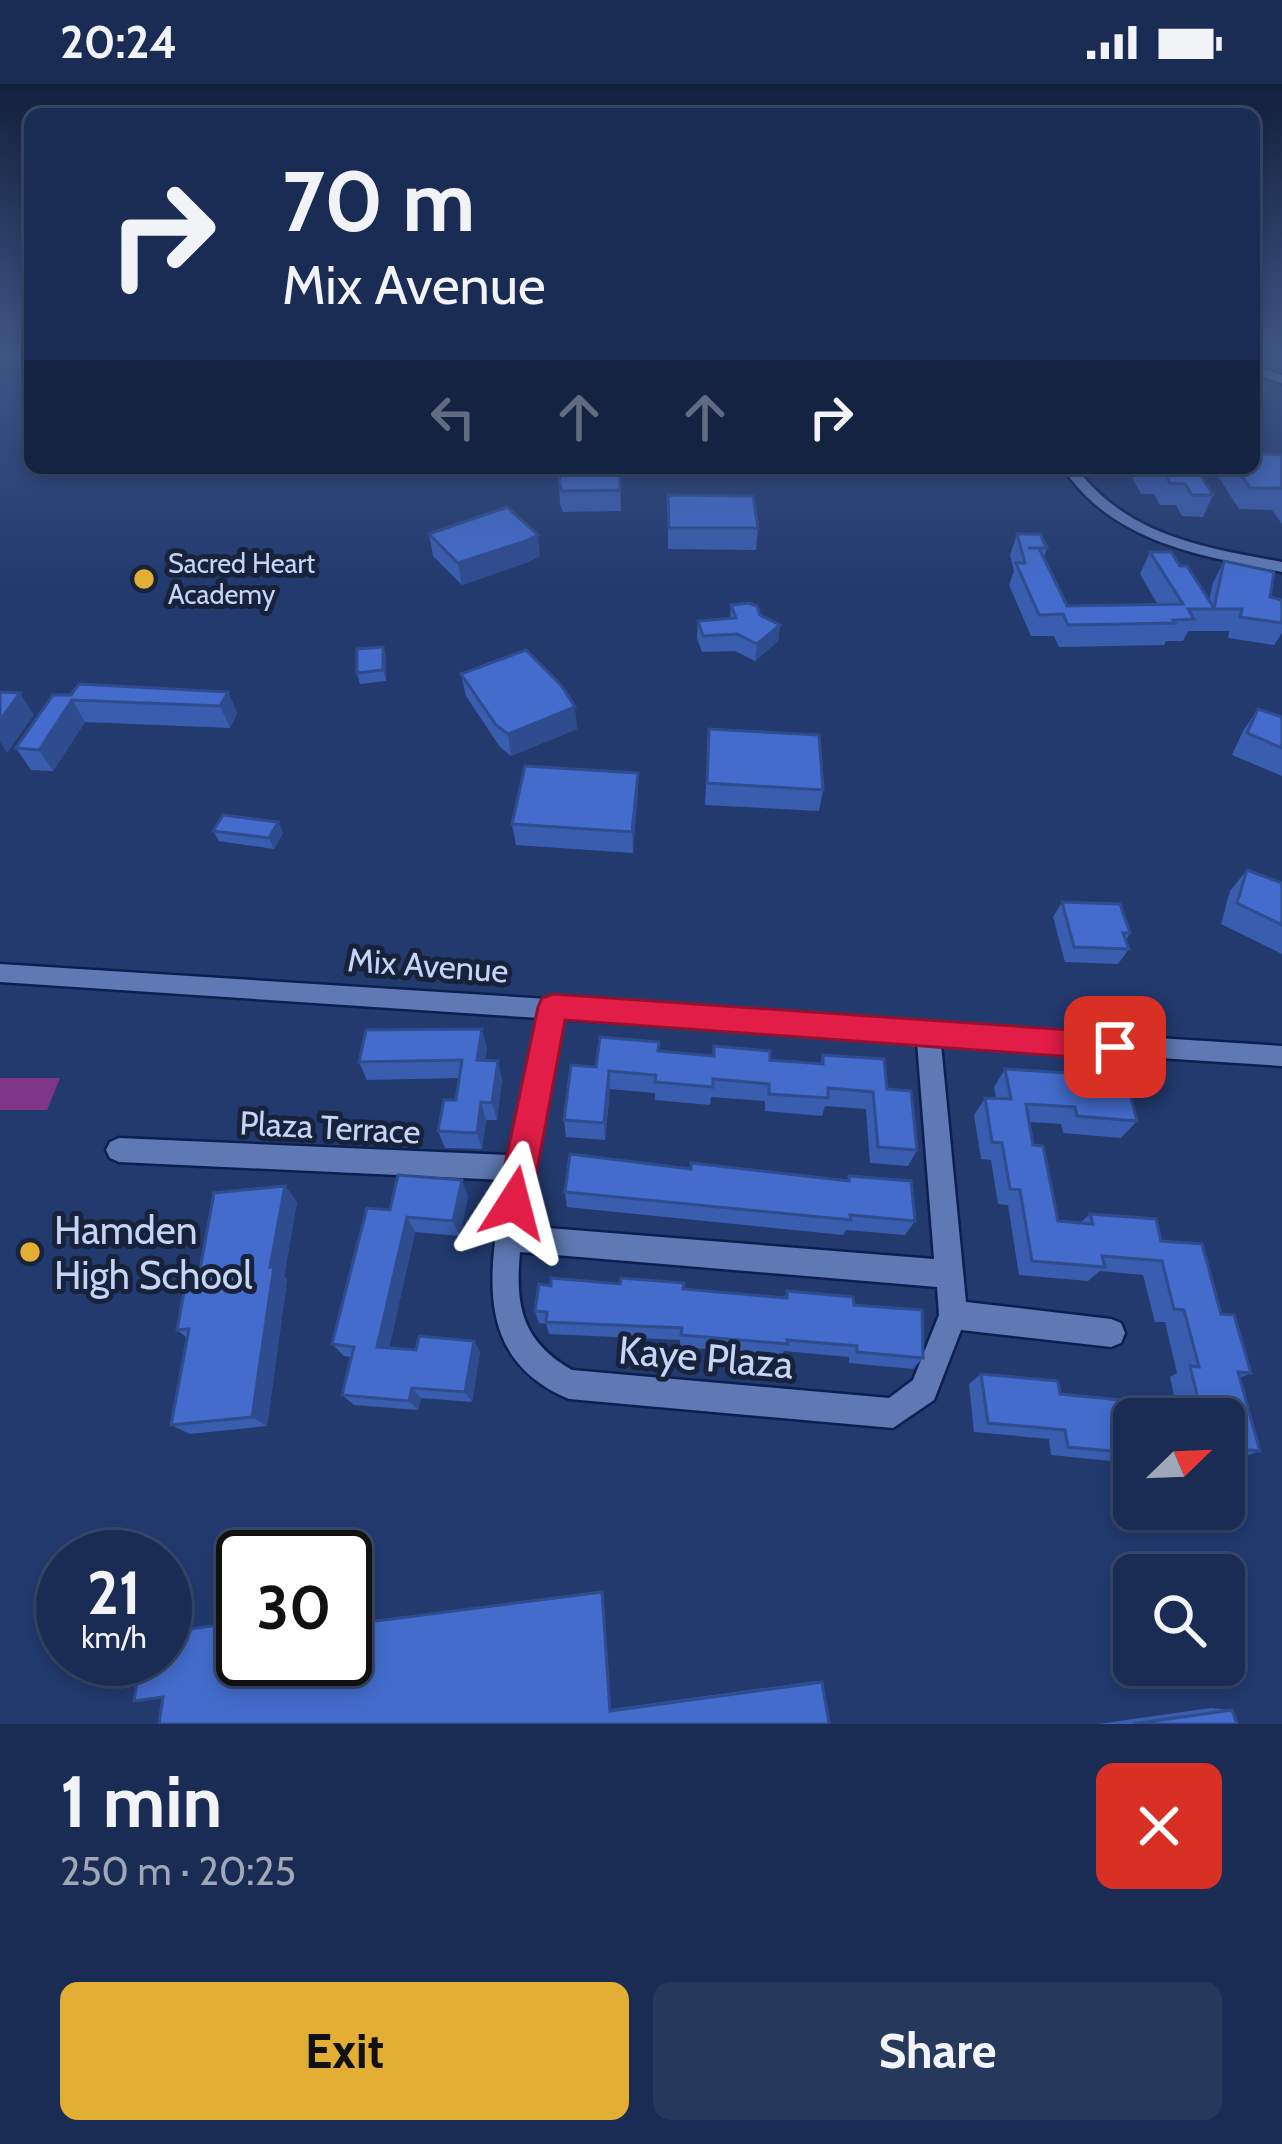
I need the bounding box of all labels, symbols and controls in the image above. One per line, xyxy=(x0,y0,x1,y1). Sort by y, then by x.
text: 20:24 xyxy=(60,15,177,69)
text: 70 m xyxy=(282,150,475,252)
icon: right xyxy=(84,156,240,312)
text: Mix Avenue xyxy=(282,252,546,318)
icon: left xyxy=(420,384,486,450)
icon: ahead xyxy=(546,384,612,450)
icon: ahead xyxy=(672,384,738,450)
icon: right xyxy=(798,384,864,450)
place label: Sacred Heart Academy xyxy=(168,547,315,611)
marker: Sacred Heart Academy xyxy=(131,566,157,592)
street label: Mix Avenue xyxy=(346,939,510,991)
pin xyxy=(1064,996,1166,1098)
icon: arrive xyxy=(1082,1014,1148,1080)
street label: Plaza Terrace xyxy=(239,1102,421,1152)
position arrow xyxy=(451,1140,577,1266)
place label: Hamden High School xyxy=(54,1206,253,1299)
marker: Hamden High School xyxy=(17,1239,43,1265)
street label: Kaye Plaza xyxy=(617,1325,796,1389)
north arrow xyxy=(1113,1398,1245,1530)
map controls xyxy=(1113,1398,1245,1686)
speed limit sign: 30 xyxy=(216,1530,372,1686)
button: search xyxy=(1113,1554,1245,1686)
text: 21 xyxy=(87,1556,141,1629)
text: km/h xyxy=(81,1619,147,1656)
text: 1 min xyxy=(60,1758,222,1845)
button: close xyxy=(1096,1763,1222,1889)
text: 250 m · 20:25 xyxy=(60,1847,296,1895)
button: Exit xyxy=(60,1982,629,2120)
button: Share xyxy=(653,1982,1222,2120)

